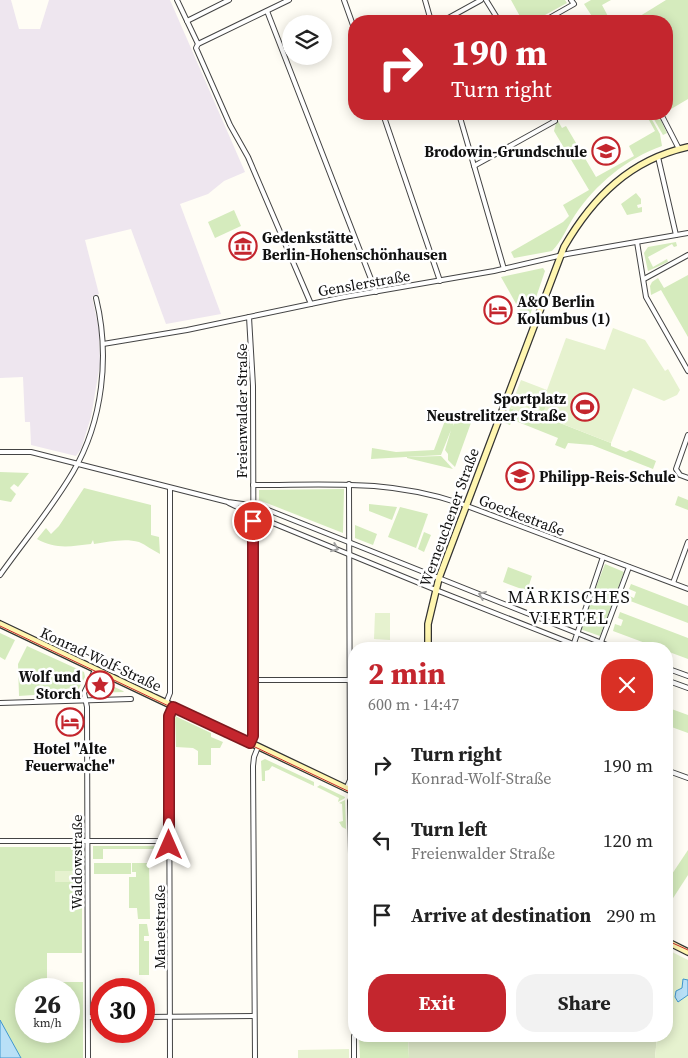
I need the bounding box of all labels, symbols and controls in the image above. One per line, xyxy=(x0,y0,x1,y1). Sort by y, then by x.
map controls xyxy=(282,15,332,65)
button: layers xyxy=(282,15,332,65)
text: 190 m xyxy=(451,29,547,77)
icon: right xyxy=(368,35,433,100)
text: Turn right xyxy=(451,74,552,104)
school or university icon: Brodowin-Grundschule xyxy=(591,136,621,166)
place label: Brodowin-Grundschule xyxy=(424,141,587,162)
place label: Gedenkstätte Berlin-Hohenschönhausen xyxy=(262,227,447,265)
museum icon: Gedenkstätte Berlin-Hohenschönhausen xyxy=(228,231,258,261)
street label: Genslerstraße xyxy=(316,264,412,301)
place label: A&O Berlin Kolumbus (1) xyxy=(517,291,611,329)
hotel icon: A&O Berlin Kolumbus (1) xyxy=(483,295,513,325)
street label: Freienwalder Straße xyxy=(231,343,252,479)
place label: Sportplatz Neustrelitzer Straße xyxy=(427,388,566,426)
sports icon: Sportplatz Neustrelitzer Straße xyxy=(570,392,600,422)
street label: Werneuchener Straße xyxy=(414,445,484,589)
school or university icon: Philipp-Reis-Schule xyxy=(505,461,535,491)
place label: Philipp-Reis-Schule xyxy=(539,466,676,487)
street label: Goeckestraße xyxy=(476,489,568,541)
pin xyxy=(232,500,274,542)
icon: arrive xyxy=(239,507,267,535)
one-way arrow xyxy=(330,542,338,552)
district label: MÄRKISCHES VIERTEL xyxy=(507,584,631,630)
one-way arrow xyxy=(478,591,486,601)
street label: Konrad-Wolf-Straße xyxy=(37,622,165,696)
text: 2 min xyxy=(368,653,446,694)
button: close xyxy=(601,659,653,711)
place label: Wolf und Storch xyxy=(18,666,81,704)
place icon: Wolf und Storch xyxy=(85,670,115,700)
text: 600 m · 14:47 xyxy=(368,693,459,715)
hotel icon: Hotel "Alte Feuerwache" xyxy=(55,707,85,737)
place label: Hotel "Alte Feuerwache" xyxy=(25,738,115,776)
text: Turn right xyxy=(411,741,502,767)
icon: right xyxy=(368,751,396,779)
text: 190 m xyxy=(603,752,653,778)
text: Konrad-Wolf-Straße xyxy=(411,767,551,789)
street label: Waldowstraße xyxy=(66,814,87,910)
text: Turn left xyxy=(411,816,487,842)
position arrow xyxy=(142,818,194,870)
icon: left xyxy=(368,826,396,854)
text: 120 m xyxy=(603,827,653,853)
text: Freienwalder Straße xyxy=(411,842,555,864)
street label: Manetstraße xyxy=(149,885,170,969)
icon: arrive xyxy=(368,901,396,929)
text: Arrive at destination xyxy=(411,902,591,928)
text: 290 m xyxy=(606,902,656,928)
button: Exit xyxy=(368,974,506,1032)
button: Share xyxy=(516,974,653,1032)
speed limit sign: 30 xyxy=(90,978,155,1043)
text: 26 xyxy=(34,987,61,1021)
text: km/h xyxy=(33,1015,62,1031)

